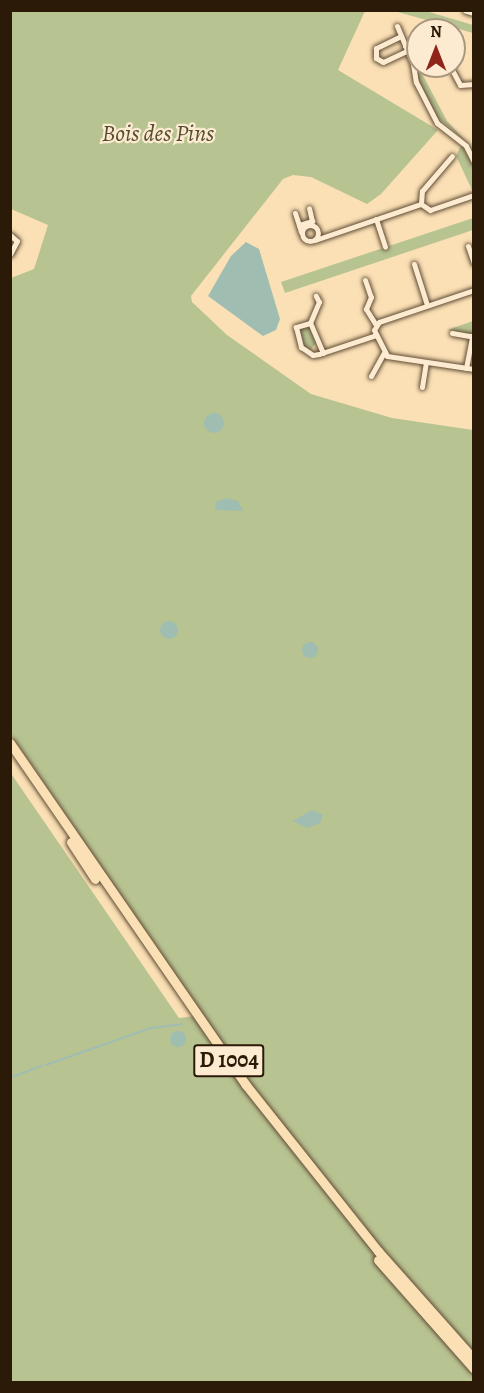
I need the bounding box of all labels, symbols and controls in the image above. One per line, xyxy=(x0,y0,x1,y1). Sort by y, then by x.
north arrow xyxy=(406,18,466,78)
text: N xyxy=(430,21,442,43)
park label: Bois des Pins xyxy=(102,120,214,148)
road number: D 1004 xyxy=(193,1042,265,1080)

